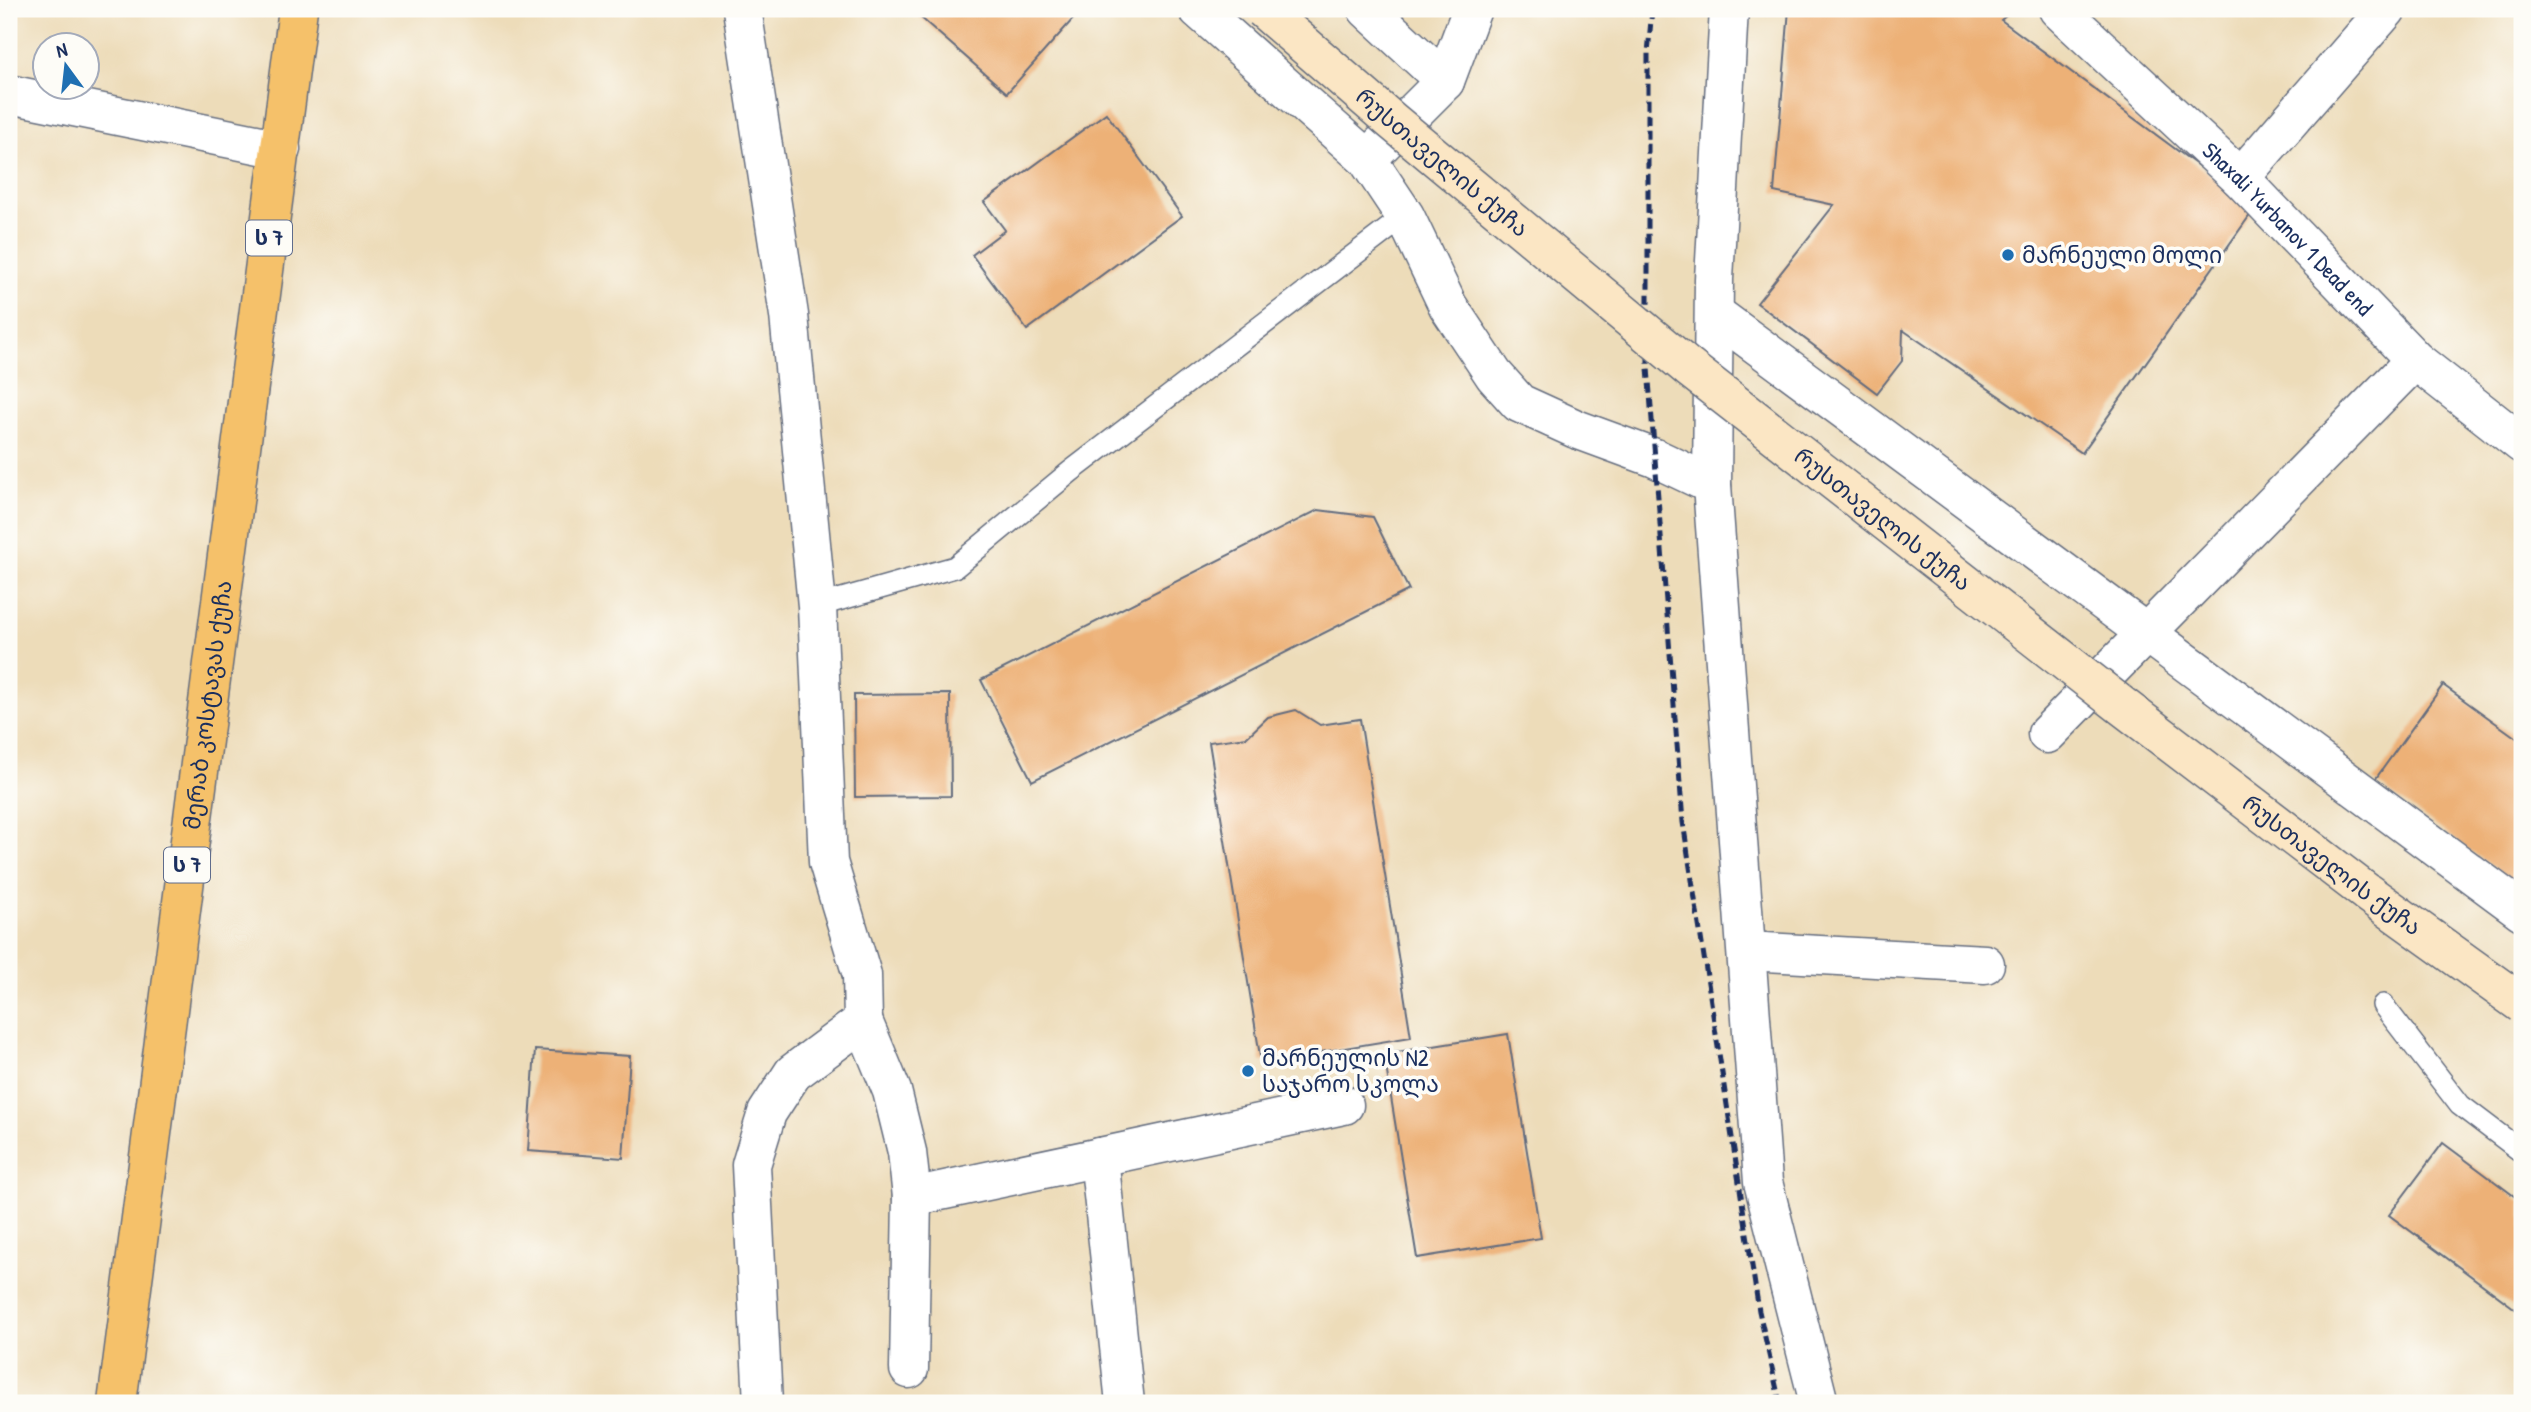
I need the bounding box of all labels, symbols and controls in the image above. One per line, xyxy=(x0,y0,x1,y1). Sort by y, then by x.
north arrow xyxy=(32,32,102,102)
text: N xyxy=(53,36,70,63)
street label: რუსთაველის ქუჩა xyxy=(1350,81,1536,243)
street label: Shaxali Yurbanov 1 Dead end xyxy=(2196,135,2380,322)
road number: ს 7 xyxy=(246,220,292,256)
place label: მარნეული მოლი xyxy=(2022,239,2222,270)
marker: მარნეული მოლი xyxy=(2000,247,2016,263)
street label: რუსთაველის ქუჩა xyxy=(1788,440,1978,598)
street label: მერაბ კოსტავას ქუჩა xyxy=(176,578,239,831)
street label: რუსთაველის ქუჩა xyxy=(2237,787,2428,942)
road number: ს 7 xyxy=(164,848,210,882)
place label: მარნეულის N2 საჯარო სკოლა xyxy=(1262,1042,1439,1099)
marker: მარნეულის N2 საჯარო სკოლა xyxy=(1240,1063,1256,1079)

